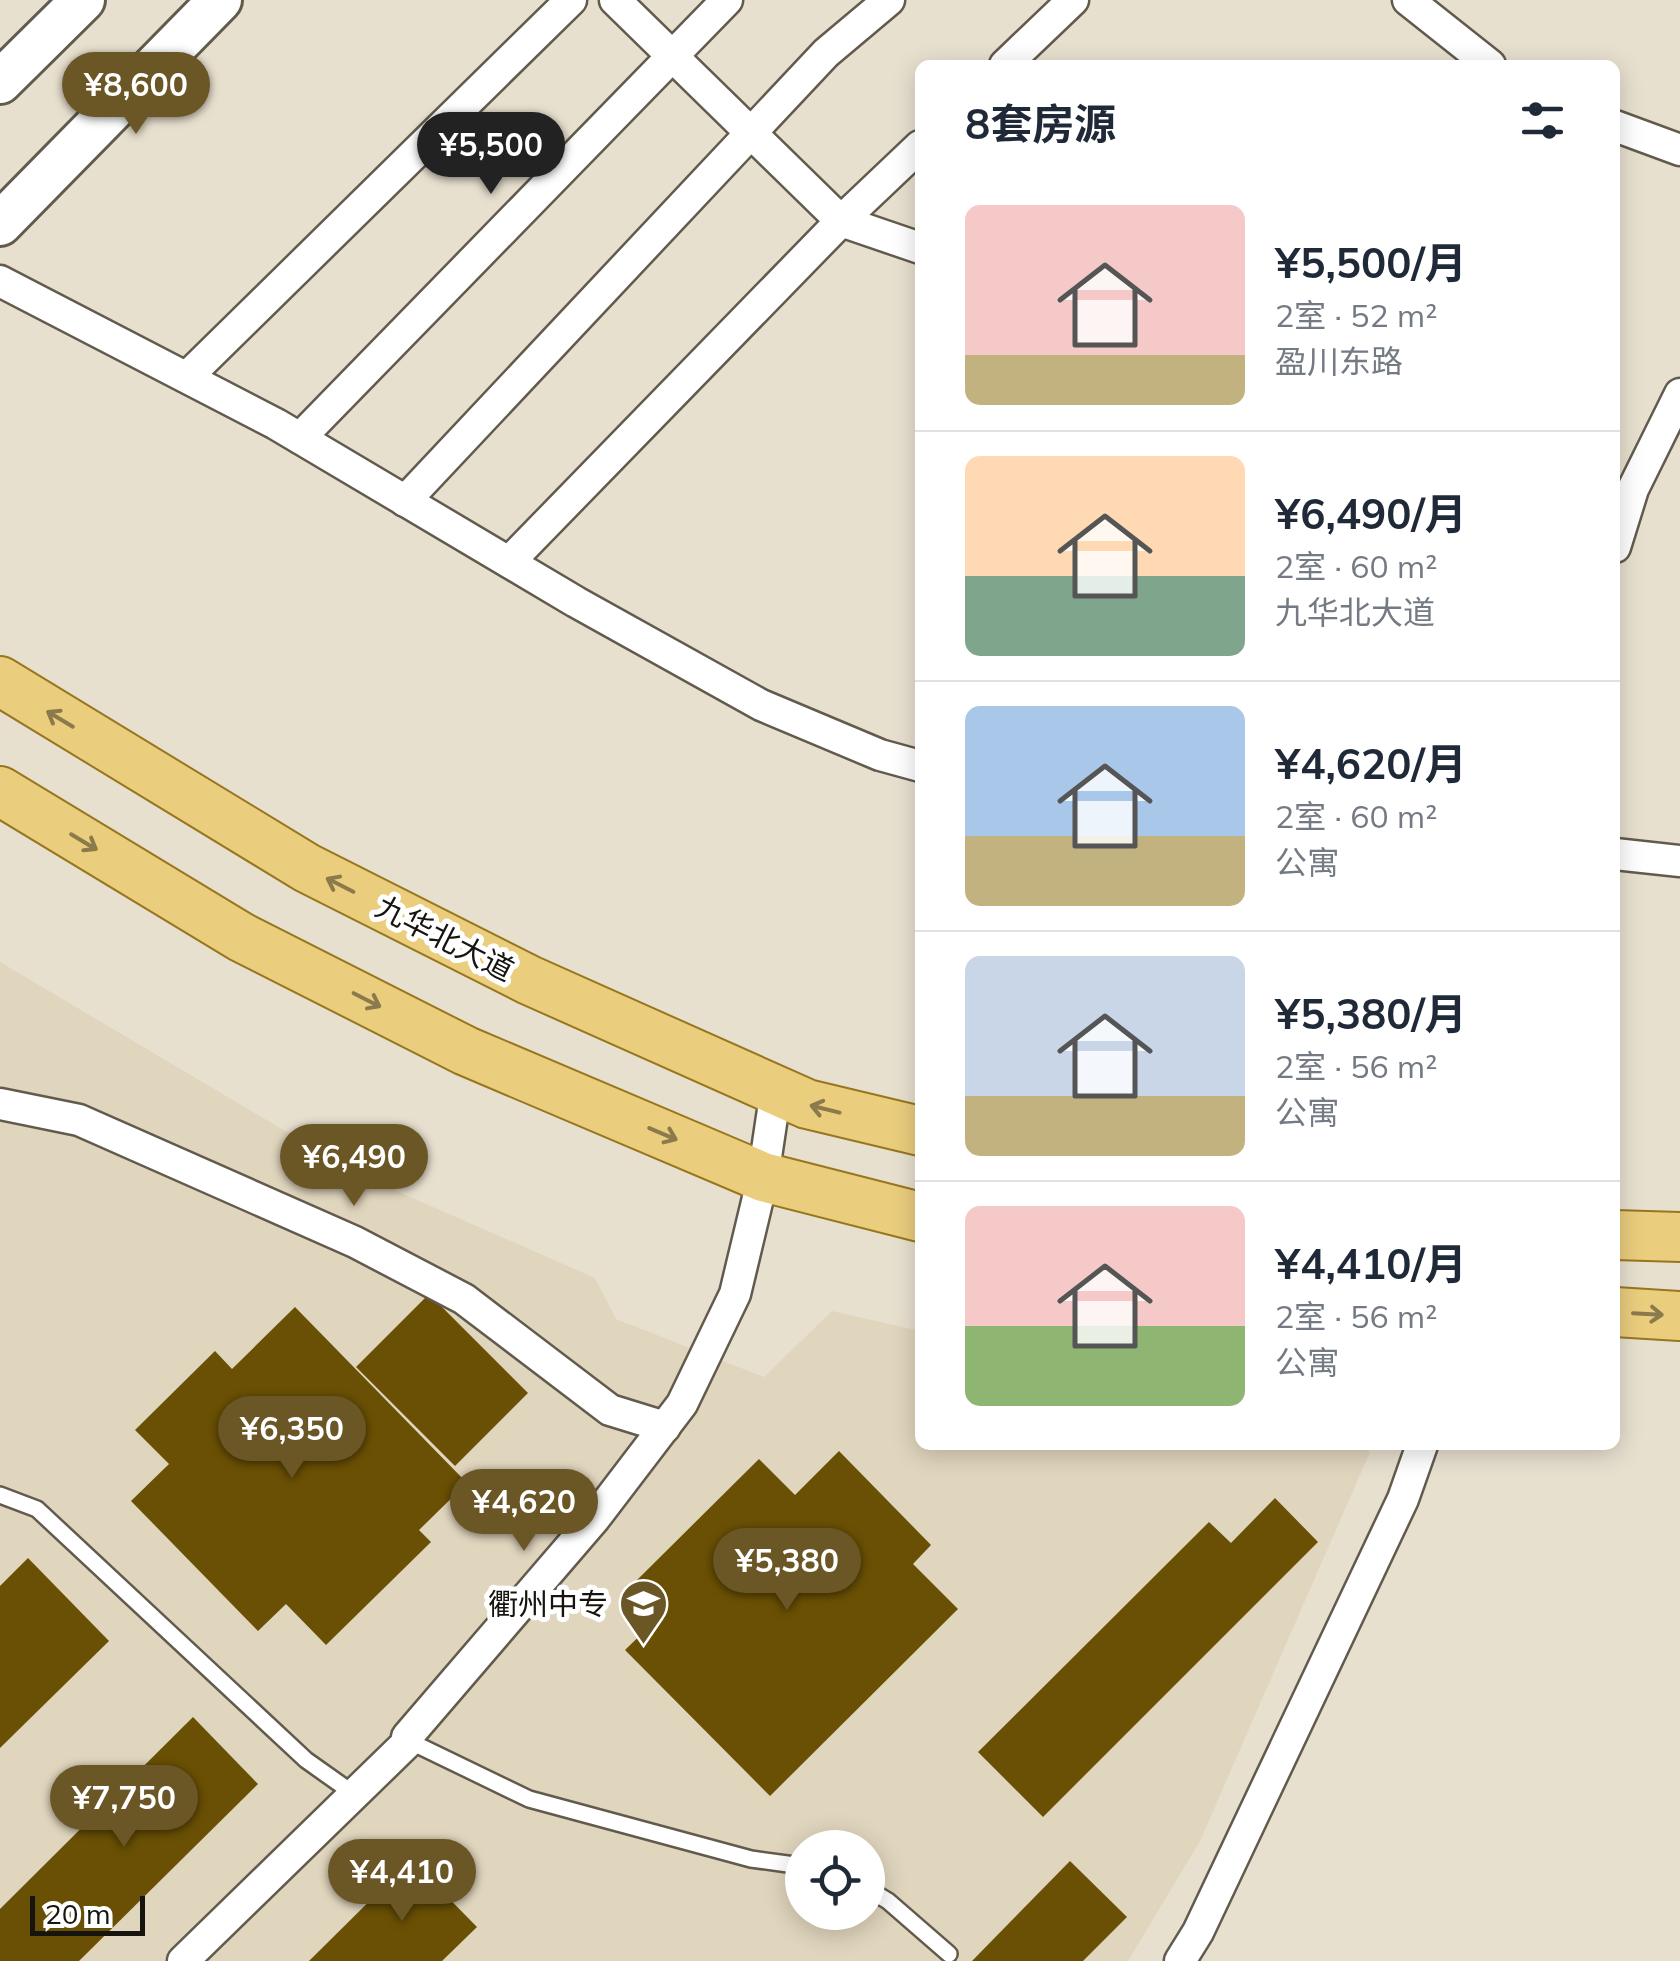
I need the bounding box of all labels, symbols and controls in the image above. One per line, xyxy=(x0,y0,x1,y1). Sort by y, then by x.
pin: ¥8,600 xyxy=(55,52,217,137)
text: ¥8,600 xyxy=(84,64,188,104)
icon: filters xyxy=(1515,93,1570,148)
text: 8套房源 xyxy=(965,97,1116,150)
pin: ¥5,500 xyxy=(410,112,572,197)
text: ¥5,500 xyxy=(439,124,543,164)
text: ¥5,500/月 xyxy=(1275,236,1467,289)
icon: home xyxy=(1045,245,1165,365)
text: 2室 · 52 m² xyxy=(1275,295,1437,335)
text: 盈川东路 xyxy=(1275,341,1403,381)
text: ¥6,490/月 xyxy=(1275,487,1467,540)
icon: home xyxy=(1045,496,1165,616)
text: 2室 · 60 m² xyxy=(1275,546,1437,586)
text: 九华北大道 xyxy=(1275,592,1435,632)
one-way arrow xyxy=(47,709,75,729)
text: ¥4,620/月 xyxy=(1275,737,1467,790)
icon: home xyxy=(1045,746,1165,866)
text: 2室 · 60 m² xyxy=(1275,796,1437,836)
one-way arrow xyxy=(69,832,97,852)
text: 公寓 xyxy=(1275,842,1339,882)
one-way arrow xyxy=(325,875,355,894)
street label: 九华北大道 xyxy=(370,887,520,989)
text: ¥5,380/月 xyxy=(1275,987,1467,1040)
one-way arrow xyxy=(351,992,381,1011)
icon: home xyxy=(1045,996,1165,1116)
text: 2室 · 56 m² xyxy=(1275,1046,1437,1086)
text: 公寓 xyxy=(1275,1092,1339,1132)
one-way arrow xyxy=(810,1098,841,1117)
pin: ¥6,490 xyxy=(273,1124,435,1209)
one-way arrow xyxy=(647,1127,678,1145)
text: ¥6,490 xyxy=(302,1136,406,1176)
text: ¥4,410/月 xyxy=(1275,1237,1467,1290)
icon: home xyxy=(1045,1246,1165,1366)
text: 2室 · 56 m² xyxy=(1275,1296,1437,1336)
one-way arrow xyxy=(1631,1304,1663,1323)
text: 公寓 xyxy=(1275,1342,1339,1382)
pin: ¥6,350 xyxy=(211,1396,373,1481)
text: ¥6,350 xyxy=(240,1408,344,1448)
pin: ¥4,620 xyxy=(443,1469,605,1554)
text: ¥4,620 xyxy=(472,1481,576,1521)
pin: ¥5,380 xyxy=(706,1528,868,1613)
text: ¥5,380 xyxy=(735,1540,839,1580)
school or university icon: 衢州中专 xyxy=(617,1578,669,1646)
place label: 衢州中专 xyxy=(488,1585,608,1623)
pin: ¥7,750 xyxy=(43,1765,205,1850)
text: ¥7,750 xyxy=(72,1777,176,1817)
map controls xyxy=(785,1830,885,1930)
button: locate xyxy=(785,1830,885,1930)
pin: ¥4,410 xyxy=(321,1839,483,1924)
text: ¥4,410 xyxy=(350,1851,454,1891)
scale bar xyxy=(30,1891,145,1936)
text: 20 m xyxy=(45,1896,111,1931)

